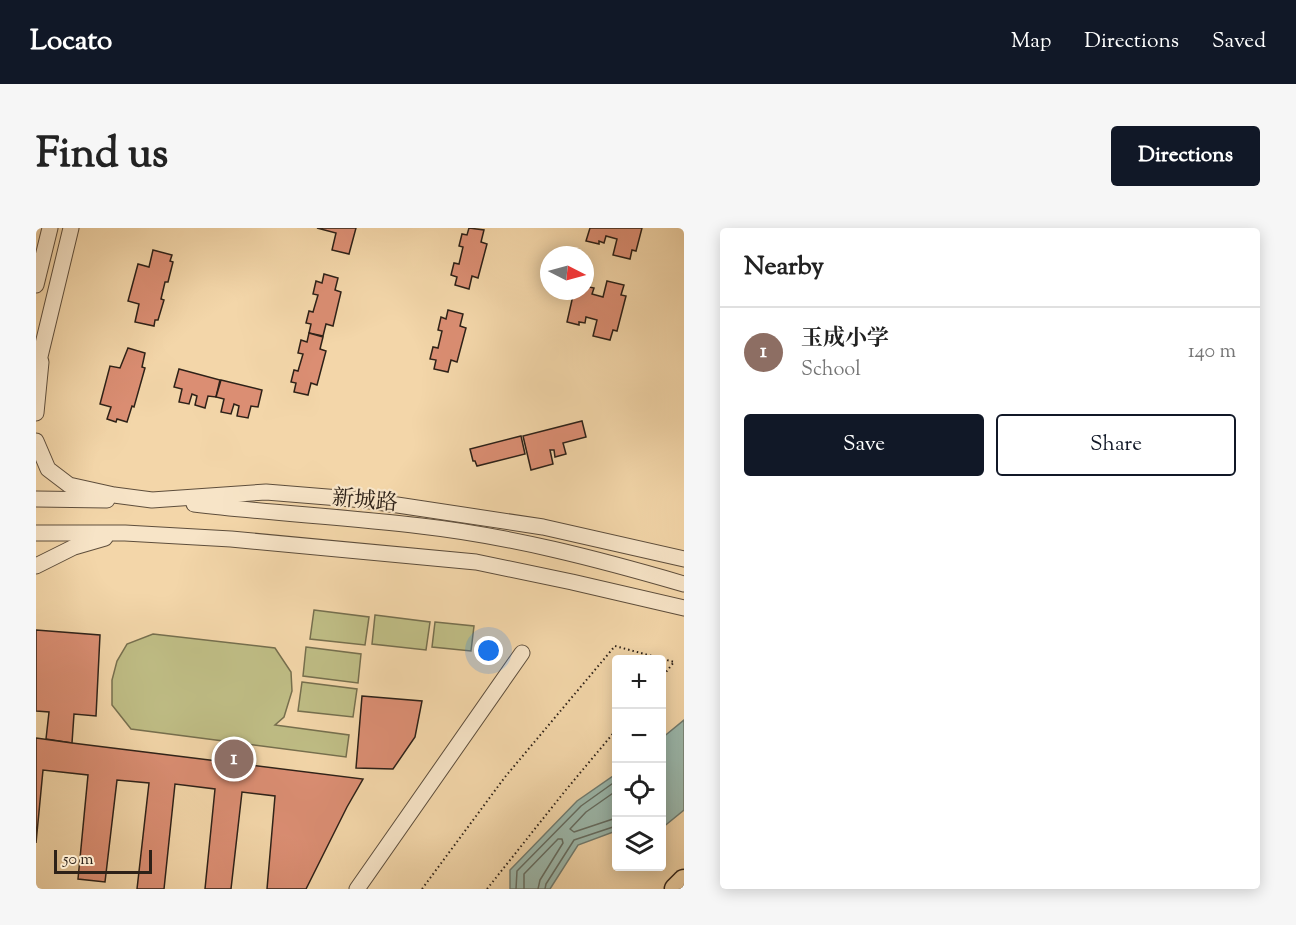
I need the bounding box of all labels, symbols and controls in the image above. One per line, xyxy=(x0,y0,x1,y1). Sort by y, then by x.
text: Locato xyxy=(30,22,112,62)
text: Map xyxy=(1011,27,1051,57)
text: Directions xyxy=(1084,27,1179,57)
text: Saved xyxy=(1212,27,1266,57)
text: Find us xyxy=(36,126,168,186)
button: Directions xyxy=(1111,126,1260,186)
north arrow xyxy=(540,246,594,300)
text: Nearby xyxy=(744,249,824,286)
text: 玉成小学 xyxy=(801,324,889,356)
text: 1 xyxy=(760,338,767,367)
text: 140 m xyxy=(1188,338,1236,367)
text: School xyxy=(801,356,861,385)
button: Save xyxy=(744,414,984,476)
button: Share xyxy=(996,414,1236,476)
street label: 新城路 xyxy=(330,483,399,521)
your location xyxy=(474,636,503,665)
map controls xyxy=(612,655,666,871)
button: + xyxy=(612,655,666,709)
button: − xyxy=(612,709,666,763)
pin: 1 xyxy=(214,736,254,782)
button: locate xyxy=(612,763,666,817)
button: layers xyxy=(612,817,666,871)
scale bar xyxy=(54,847,152,874)
text: 50 m xyxy=(63,849,94,872)

